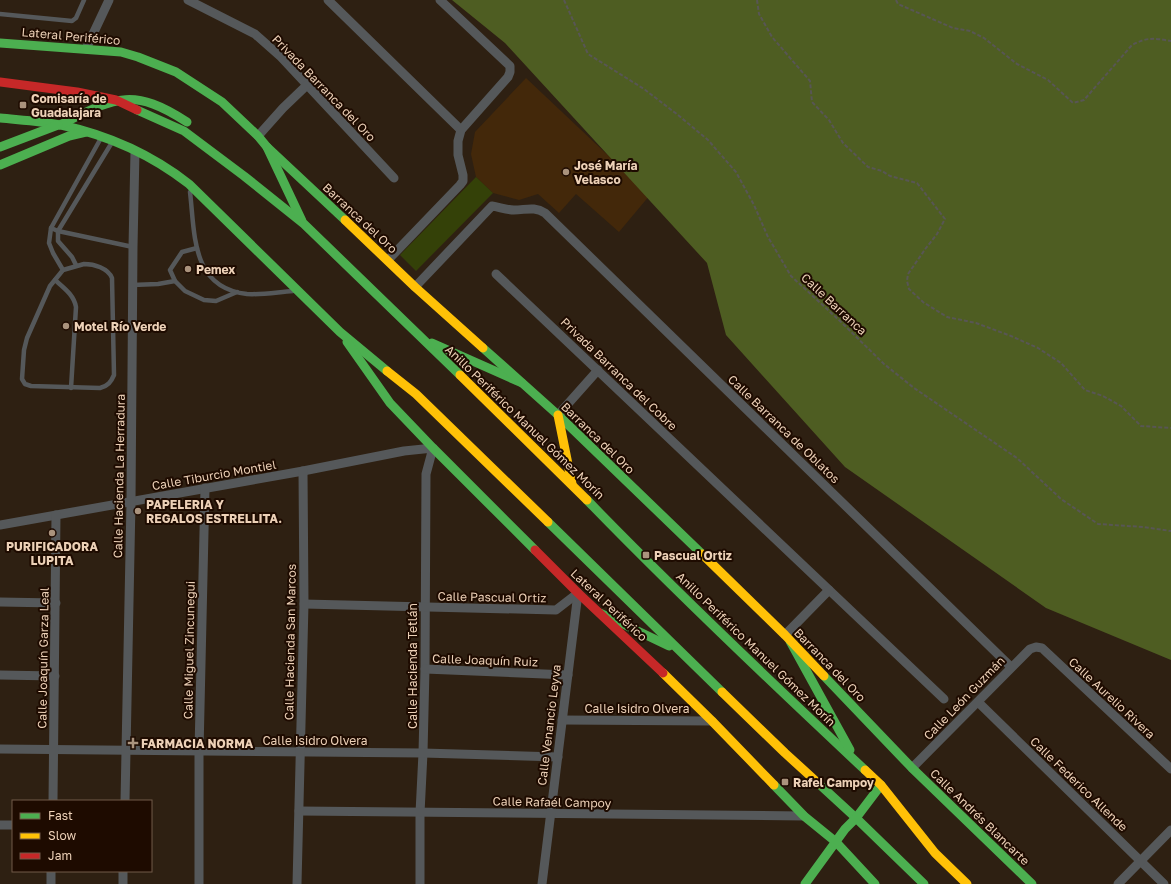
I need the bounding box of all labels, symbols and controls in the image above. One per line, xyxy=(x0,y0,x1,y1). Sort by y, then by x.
street label: Lateral Periférico xyxy=(21,24,121,48)
street label: Privada Barranca del Oro xyxy=(269,32,379,144)
place label: Comisaría de Guadalajara xyxy=(31,91,107,120)
marker: Comisaría de Guadalajara xyxy=(18,100,28,110)
place label: José María Velasco xyxy=(574,158,637,187)
marker: José María Velasco xyxy=(561,167,571,177)
street label: Barranca del Oro xyxy=(320,180,400,256)
place label: Pemex xyxy=(196,262,235,277)
marker: Pemex xyxy=(183,264,193,274)
street label: Calle Barranca xyxy=(798,270,870,338)
street label: Privada Barranca del Cobre xyxy=(558,314,680,434)
place label: Motel Río Verde xyxy=(74,319,166,334)
marker: Motel Río Verde xyxy=(61,321,71,331)
street label: Anillo Periférico Manuel Gómez Morín xyxy=(442,342,608,502)
street label: Calle Barranca de Oblatos xyxy=(725,372,843,486)
street label: Calle Hacienda La Herradura xyxy=(110,394,128,558)
street label: Barranca del Oro xyxy=(558,399,638,477)
street label: Calle Tiburcio Montiel xyxy=(151,457,277,493)
place label: PAPELERIA Y REGALOS ESTRELLITA. xyxy=(146,497,282,526)
marker: PAPELERIA Y REGALOS ESTRELLITA. xyxy=(133,506,143,516)
marker: PURIFICADORA LUPITA xyxy=(47,528,57,538)
place label: PURIFICADORA LUPITA xyxy=(6,539,98,568)
place label: Pascual Ortiz xyxy=(654,548,732,563)
marker: Pascual Ortiz xyxy=(641,550,651,560)
street label: Calle Hacienda San Marcos xyxy=(281,564,299,720)
street label: Lateral Periférico xyxy=(568,566,650,644)
street label: Anillo Periférico Manuel Gómez Morín xyxy=(673,569,839,729)
street label: Calle Miguel Zincunegui xyxy=(180,581,198,719)
street label: Calle Joaquín Garza Leal xyxy=(34,587,52,729)
street label: Calle Pascual Ortiz xyxy=(438,589,546,605)
street label: Calle Hacienda Tetlán xyxy=(405,603,420,729)
street label: Barranca del Oro xyxy=(791,625,869,705)
street label: Calle Joaquín Ruiz xyxy=(432,651,538,669)
street label: Calle León Guzmán xyxy=(920,653,1008,743)
street label: Calle Aurelio Rivera xyxy=(1066,654,1158,742)
street label: Calle Venancio Leyva xyxy=(534,664,564,786)
street label: Calle Isidro Olvera xyxy=(584,701,690,716)
street label: Calle Isidro Olvera xyxy=(262,733,368,748)
street label: Calle Federico Allende xyxy=(1027,734,1131,834)
place label: FARMACIA NORMA xyxy=(141,736,254,751)
marker: FARMACIA NORMA xyxy=(128,738,138,748)
street label: Calle Andrés Blancarte xyxy=(927,766,1033,868)
place label: Rafel Campoy xyxy=(793,775,875,790)
marker: Rafel Campoy xyxy=(780,777,790,787)
street label: Calle Rafaél Campoy xyxy=(493,793,612,811)
legend xyxy=(12,800,152,872)
text: Fast xyxy=(48,808,73,823)
text: Slow xyxy=(48,828,76,843)
text: Jam xyxy=(48,848,72,863)

